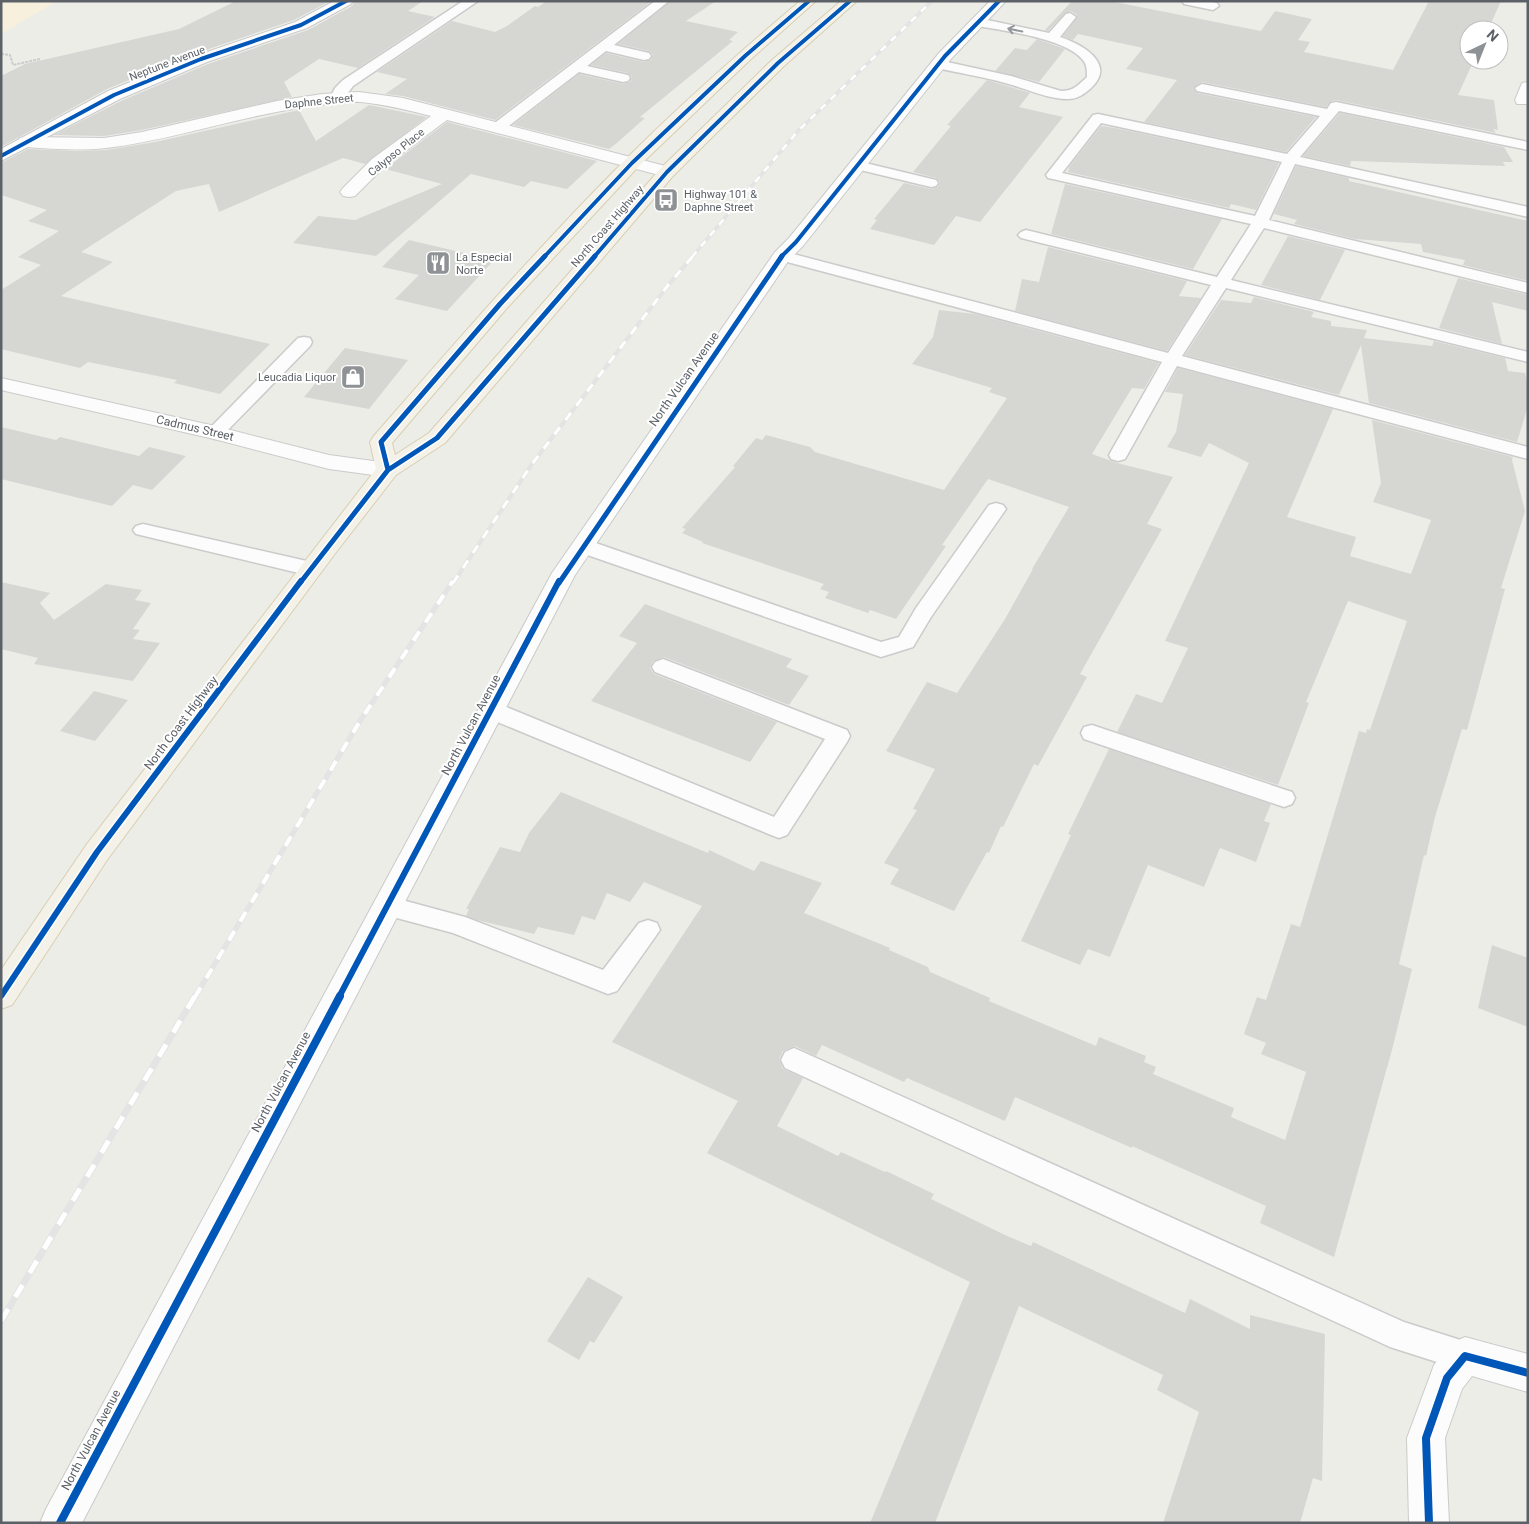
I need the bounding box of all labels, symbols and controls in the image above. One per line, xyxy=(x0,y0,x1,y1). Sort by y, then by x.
north arrow xyxy=(1459,20,1509,70)
one-way arrow xyxy=(1008,25,1024,34)
text: N xyxy=(1484,26,1502,45)
street label: Neptune Avenue xyxy=(127,43,207,84)
street label: Daphne Street xyxy=(284,91,354,112)
street label: Calypso Place xyxy=(365,126,427,179)
street label: North Coast Highway xyxy=(568,182,647,270)
bus stop icon: Highway 101 & Daphne Street xyxy=(653,187,679,213)
place label: Highway 101 & Daphne Street xyxy=(684,188,757,214)
restaurant icon: La Especial Norte xyxy=(425,250,451,276)
place label: La Especial Norte xyxy=(456,251,512,277)
street label: North Vulcan Avenue xyxy=(646,329,722,429)
shop icon: Leucadia Liquor xyxy=(340,364,366,390)
place label: Leucadia Liquor xyxy=(258,371,336,384)
street label: Cadmus Street xyxy=(155,412,235,444)
street label: North Vulcan Avenue xyxy=(439,672,503,778)
street label: North Coast Highway xyxy=(141,673,221,773)
street label: North Vulcan Avenue xyxy=(249,1029,313,1135)
street label: North Vulcan Avenue xyxy=(59,1387,123,1493)

